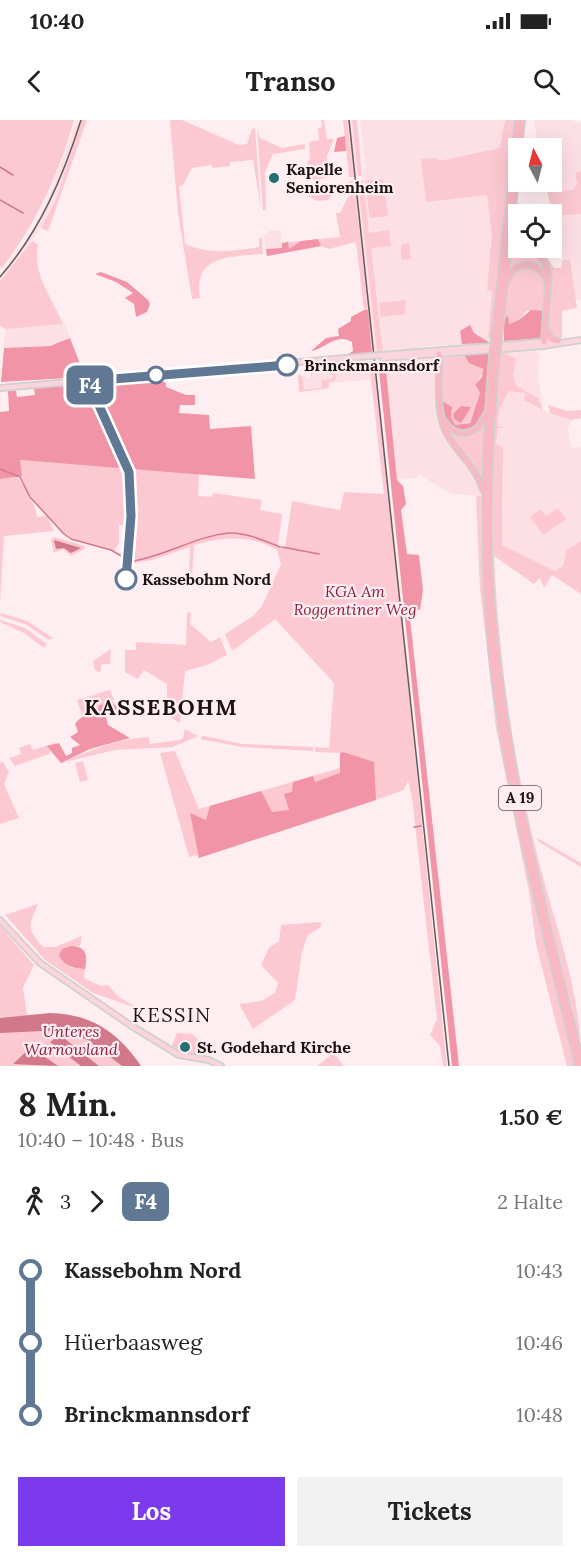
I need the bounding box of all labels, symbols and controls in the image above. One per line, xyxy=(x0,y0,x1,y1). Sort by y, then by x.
text: 10:40 xyxy=(30,7,84,35)
text: Transo xyxy=(245,64,336,98)
icon: back xyxy=(18,65,51,98)
icon: search xyxy=(530,65,563,98)
north arrow xyxy=(508,138,562,192)
map controls xyxy=(508,138,562,258)
place label: Kapelle Seniorenheim xyxy=(286,159,394,197)
marker: Kapelle Seniorenheim xyxy=(267,171,281,185)
button: locate xyxy=(508,204,562,258)
marker: Brinckmannsdorf xyxy=(276,354,298,376)
place label: Brinckmannsdorf xyxy=(304,355,440,375)
line badge: F4 xyxy=(63,366,117,404)
unlabelled marker xyxy=(147,366,165,384)
text: F4 xyxy=(78,372,102,399)
marker: Kassebohm Nord xyxy=(115,568,137,590)
place label: Kassebohm Nord xyxy=(142,569,271,589)
park label: KGA Am Roggentiner Weg xyxy=(293,581,417,619)
district label: KASSEBOHM xyxy=(84,693,238,721)
road number: A 19 xyxy=(499,786,541,810)
district label: KESSIN xyxy=(132,1002,212,1027)
park label: Unteres Warnowland xyxy=(24,1021,118,1059)
place label: St. Godehard Kirche xyxy=(197,1037,351,1057)
marker: St. Godehard Kirche xyxy=(178,1040,192,1054)
text: 8 Min. xyxy=(18,1083,117,1125)
text: 1.50 € xyxy=(499,1103,563,1131)
text: 10:40 – 10:48 · Bus xyxy=(18,1127,184,1152)
icon: walk xyxy=(18,1185,51,1218)
icon: forward xyxy=(80,1185,113,1218)
text: F4 xyxy=(134,1188,157,1215)
text: 3 xyxy=(60,1189,71,1214)
text: 2 Halte xyxy=(497,1189,563,1214)
text: Kassebohm Nord xyxy=(64,1256,241,1284)
text: 10:43 xyxy=(516,1258,563,1283)
text: Hüerbaasweg xyxy=(64,1328,202,1356)
text: 10:46 xyxy=(516,1330,563,1355)
text: Brinckmannsdorf xyxy=(64,1400,249,1428)
text: 10:48 xyxy=(516,1402,563,1427)
button: Los xyxy=(18,1477,285,1546)
button: Tickets xyxy=(297,1477,563,1546)

